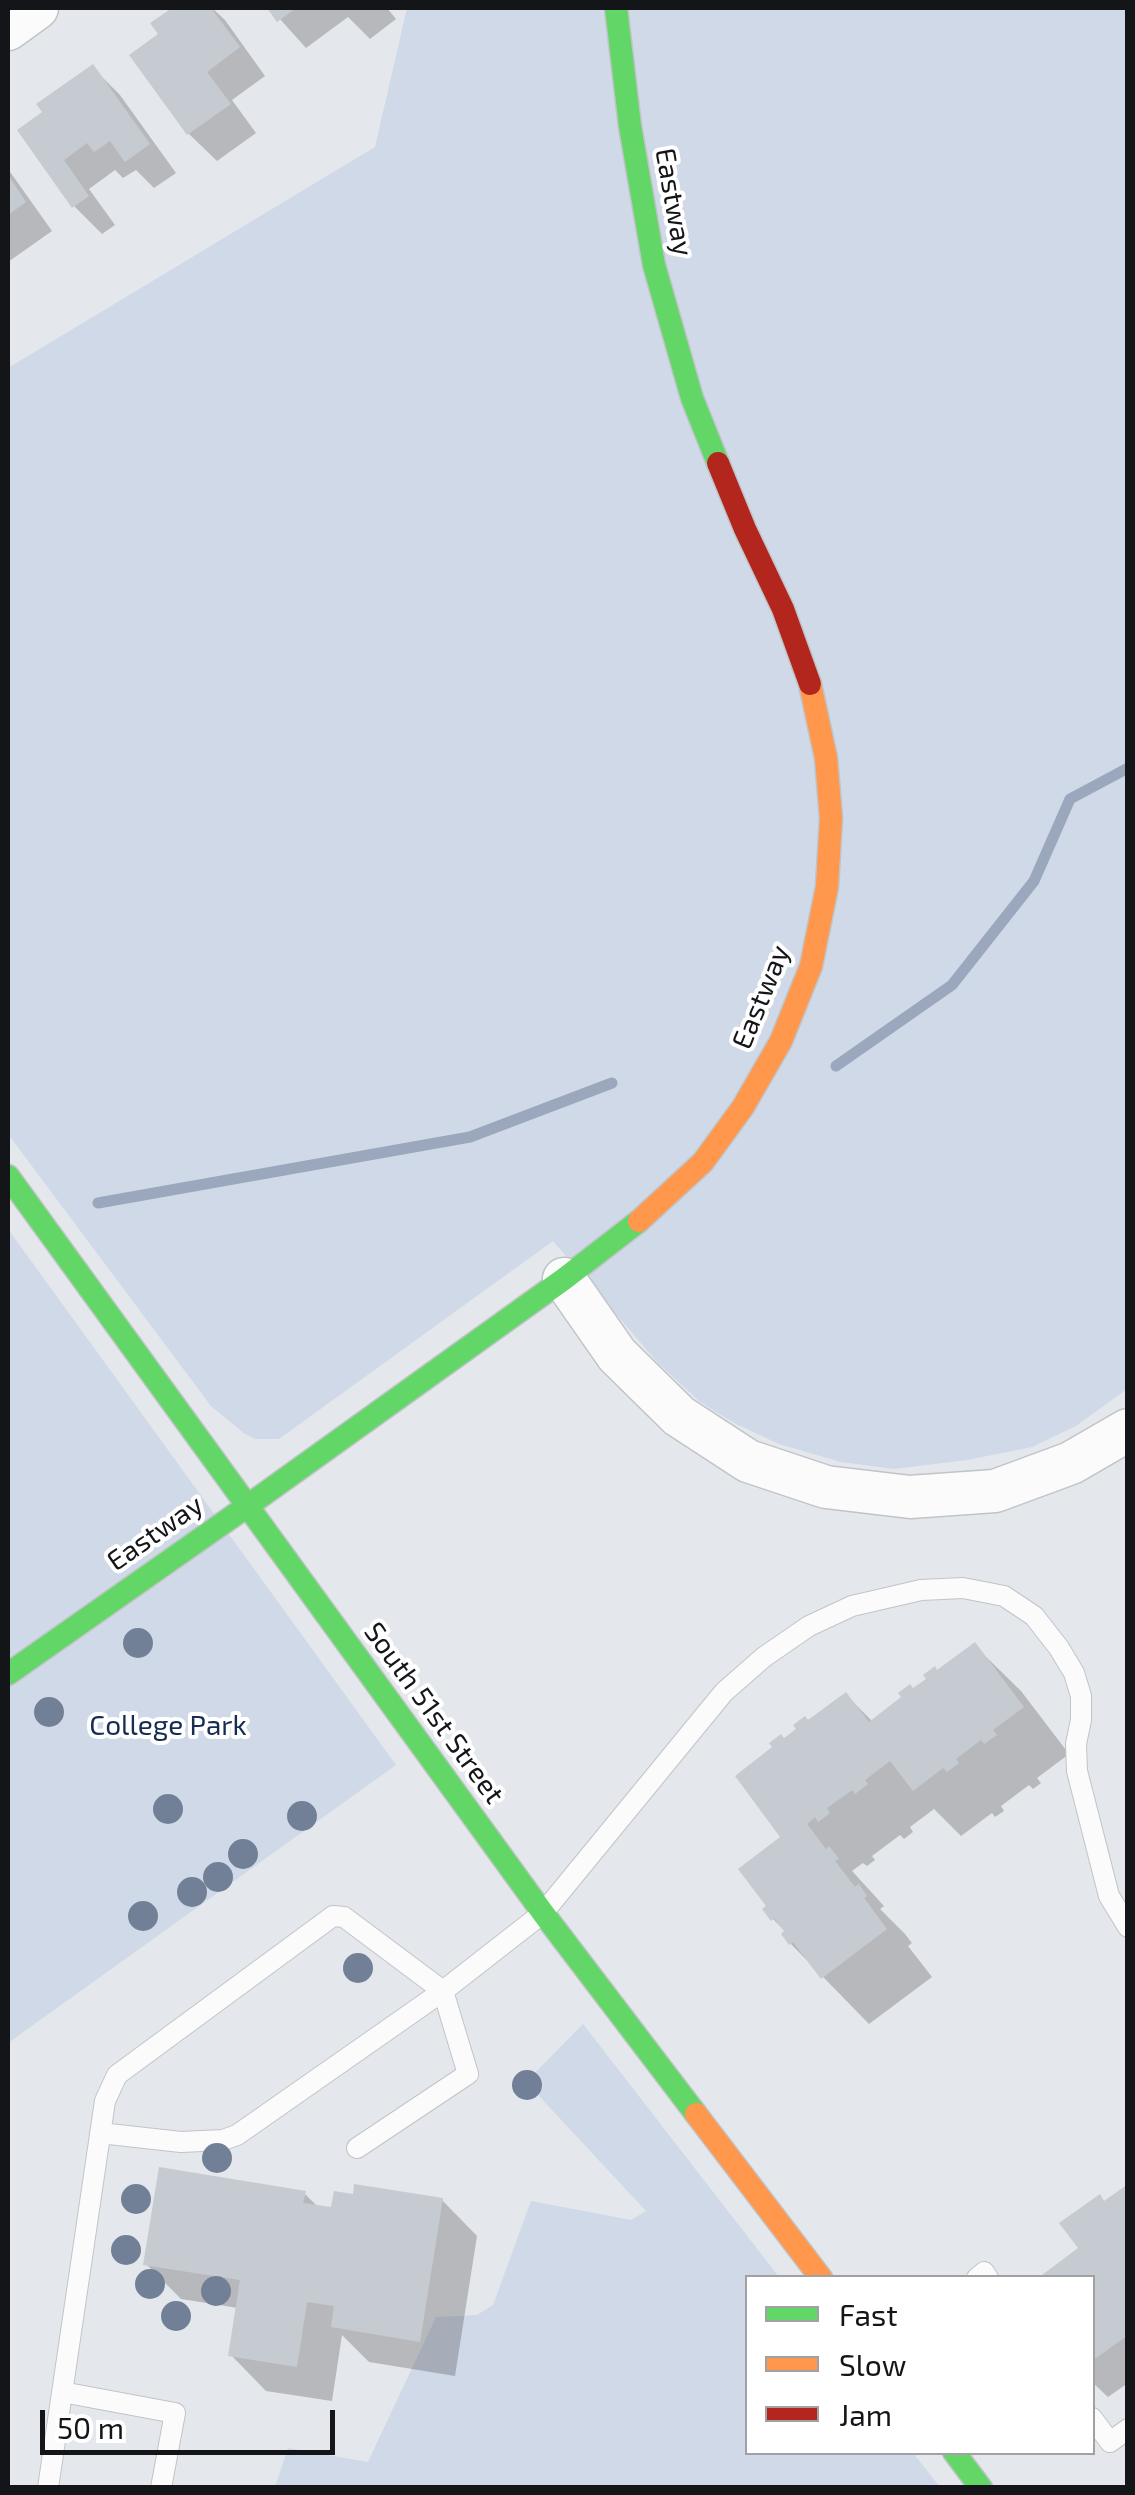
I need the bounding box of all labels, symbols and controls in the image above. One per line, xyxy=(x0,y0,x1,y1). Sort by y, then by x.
street label: Eastway xyxy=(648,145,700,259)
street label: Eastway xyxy=(725,940,797,1054)
street label: Eastway xyxy=(101,1488,209,1578)
street label: South 51st Street xyxy=(357,1616,511,1810)
park label: College Park xyxy=(89,1709,247,1743)
legend xyxy=(745,2275,1095,2455)
text: Fast xyxy=(839,2296,898,2332)
text: Slow xyxy=(839,2346,906,2382)
scale bar xyxy=(45,2390,340,2452)
text: Jam xyxy=(839,2396,892,2432)
text: 50 m xyxy=(57,2409,124,2445)

